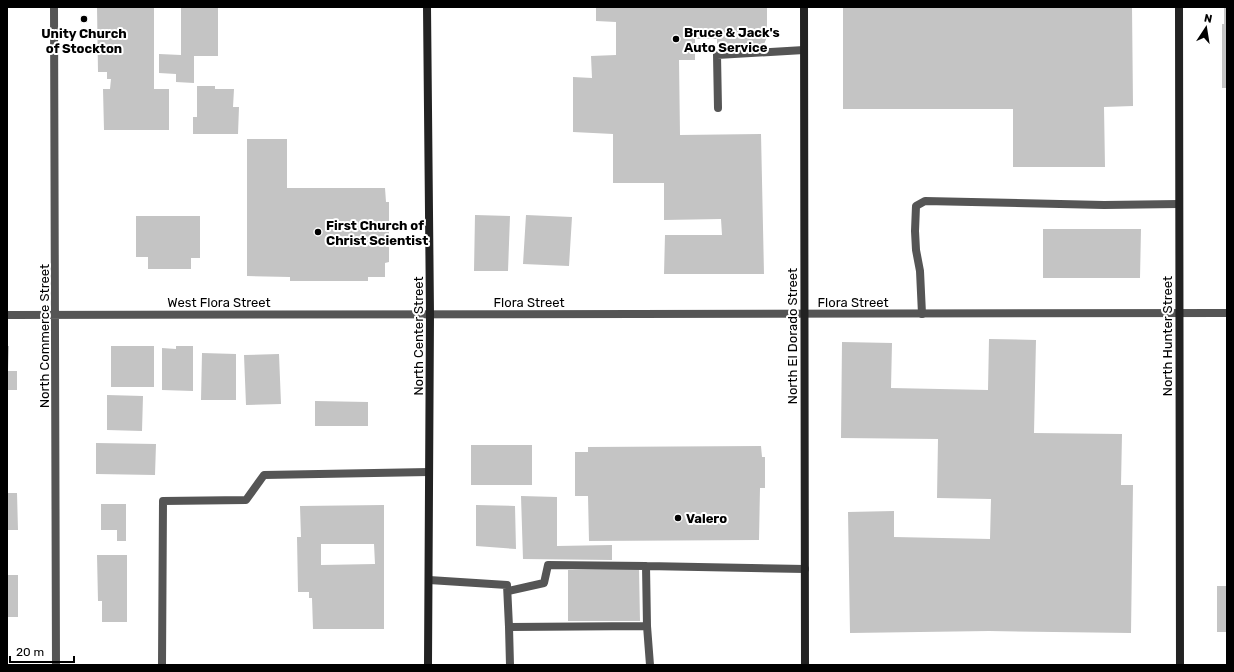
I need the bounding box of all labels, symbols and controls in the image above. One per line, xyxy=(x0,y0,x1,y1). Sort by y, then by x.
north arrow xyxy=(1186,8,1226,48)
text: N xyxy=(1203,12,1213,26)
marker: Unity Church of Stockton xyxy=(79,14,89,24)
place label: Bruce & Jack's Auto Service xyxy=(684,25,780,55)
place label: Unity Church of Stockton xyxy=(41,26,127,56)
marker: Bruce & Jack's Auto Service xyxy=(671,34,681,44)
place label: First Church of Christ Scientist xyxy=(326,218,428,248)
marker: First Church of Christ Scientist xyxy=(313,227,323,237)
street label: North Commerce Street xyxy=(37,264,52,408)
street label: North El Dorado Street xyxy=(785,268,800,404)
street label: North Center Street xyxy=(411,276,426,396)
street label: North Hunter Street xyxy=(1160,276,1175,396)
street label: West Flora Street xyxy=(167,295,271,310)
street label: Flora Street xyxy=(494,295,565,310)
street label: Flora Street xyxy=(818,295,889,310)
place label: Valero xyxy=(686,511,727,526)
marker: Valero xyxy=(673,513,683,523)
scale bar xyxy=(10,638,74,664)
text: 20 m xyxy=(16,645,44,659)

